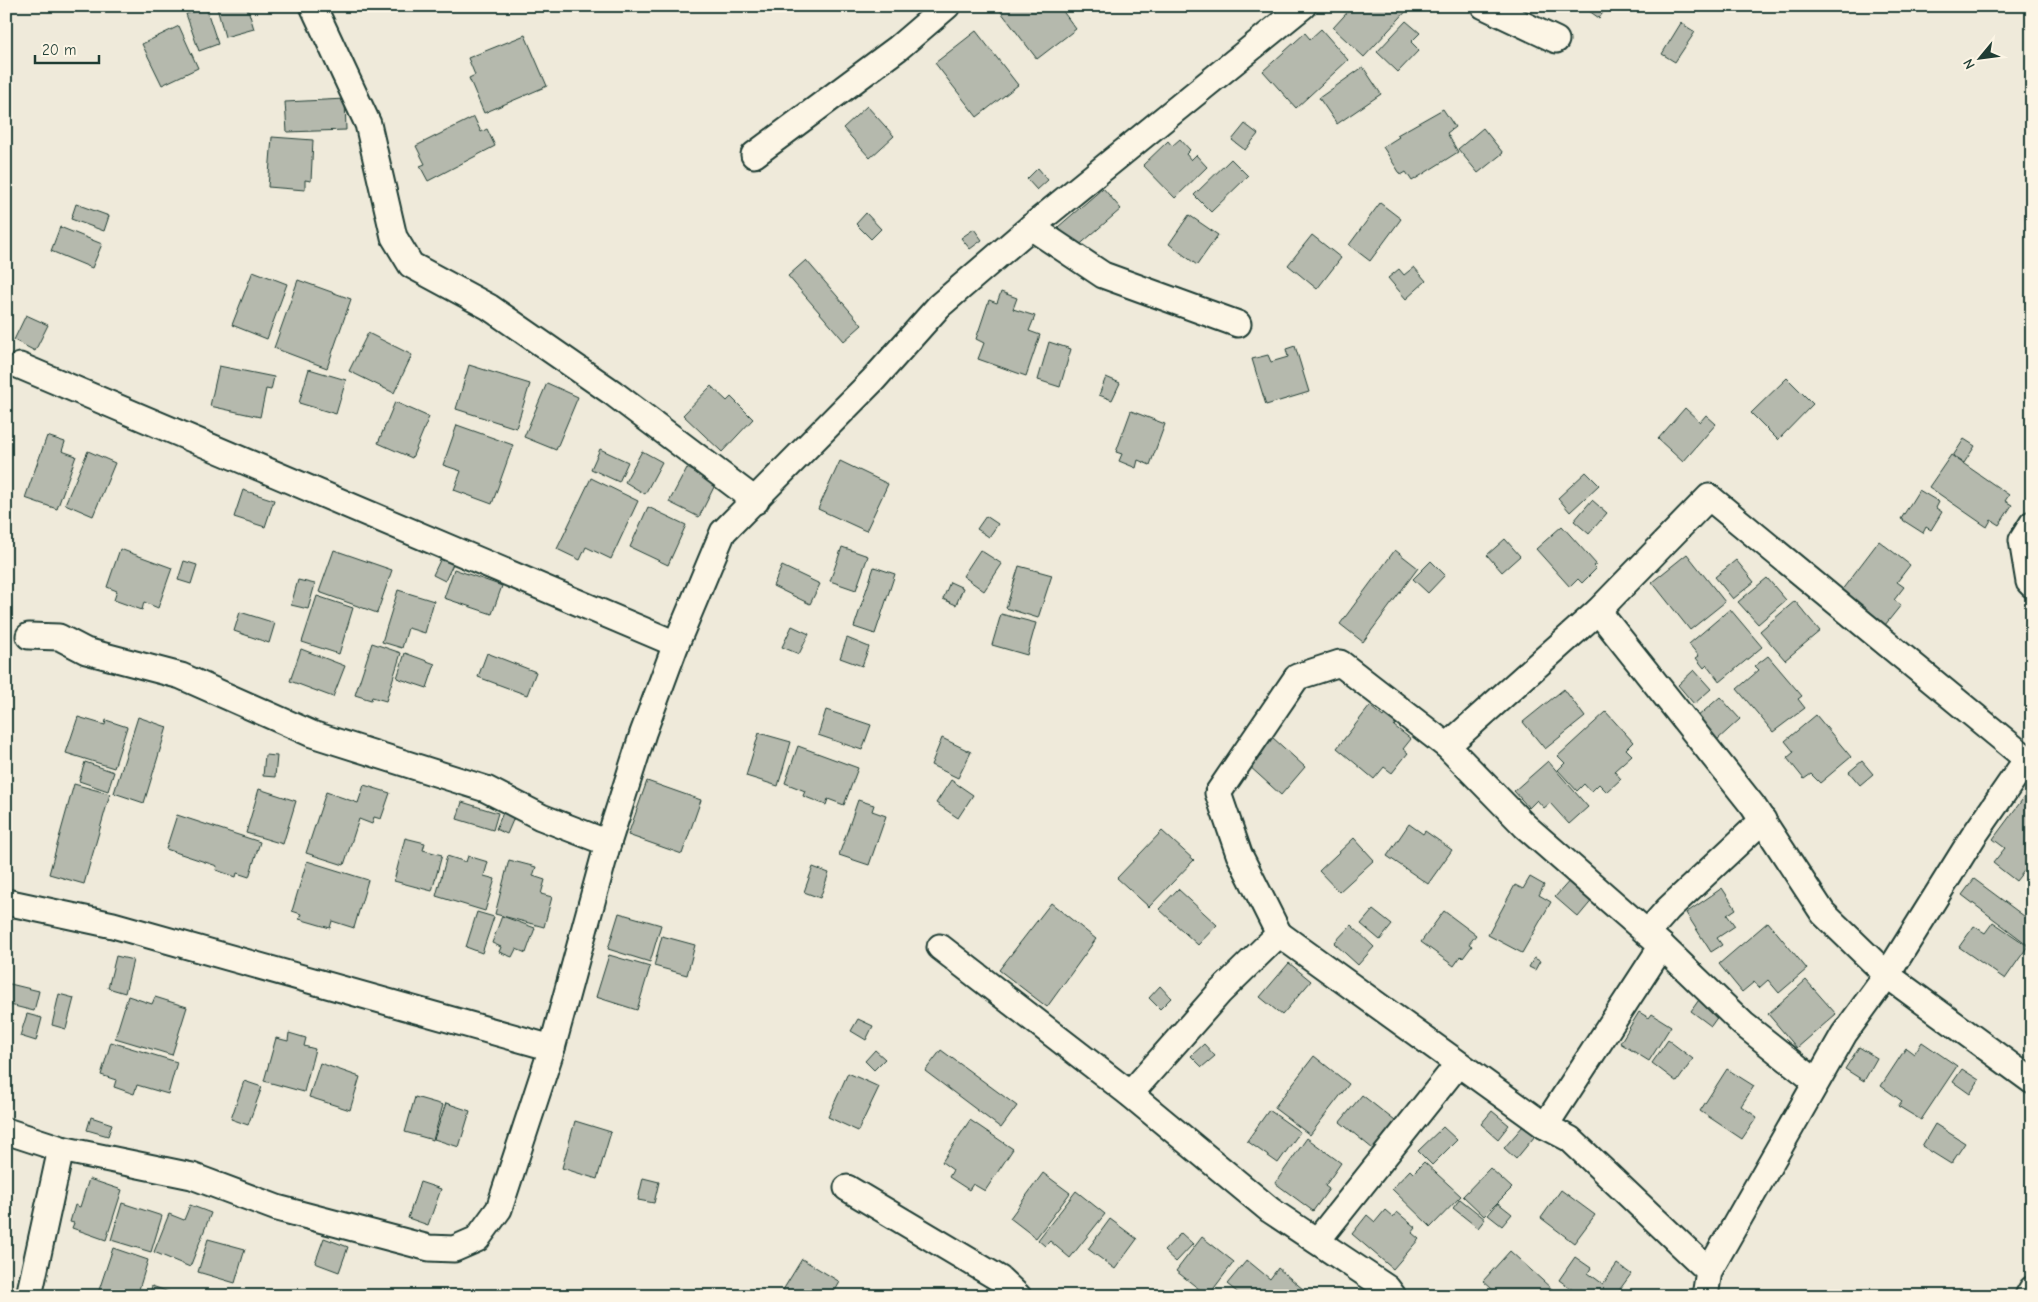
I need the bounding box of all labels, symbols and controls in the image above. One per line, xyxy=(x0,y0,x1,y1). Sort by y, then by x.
scale bar xyxy=(35,32,99,64)
north arrow xyxy=(1956,32,2006,82)
text: 20 m xyxy=(42,41,76,59)
text: N xyxy=(1959,56,1979,72)

